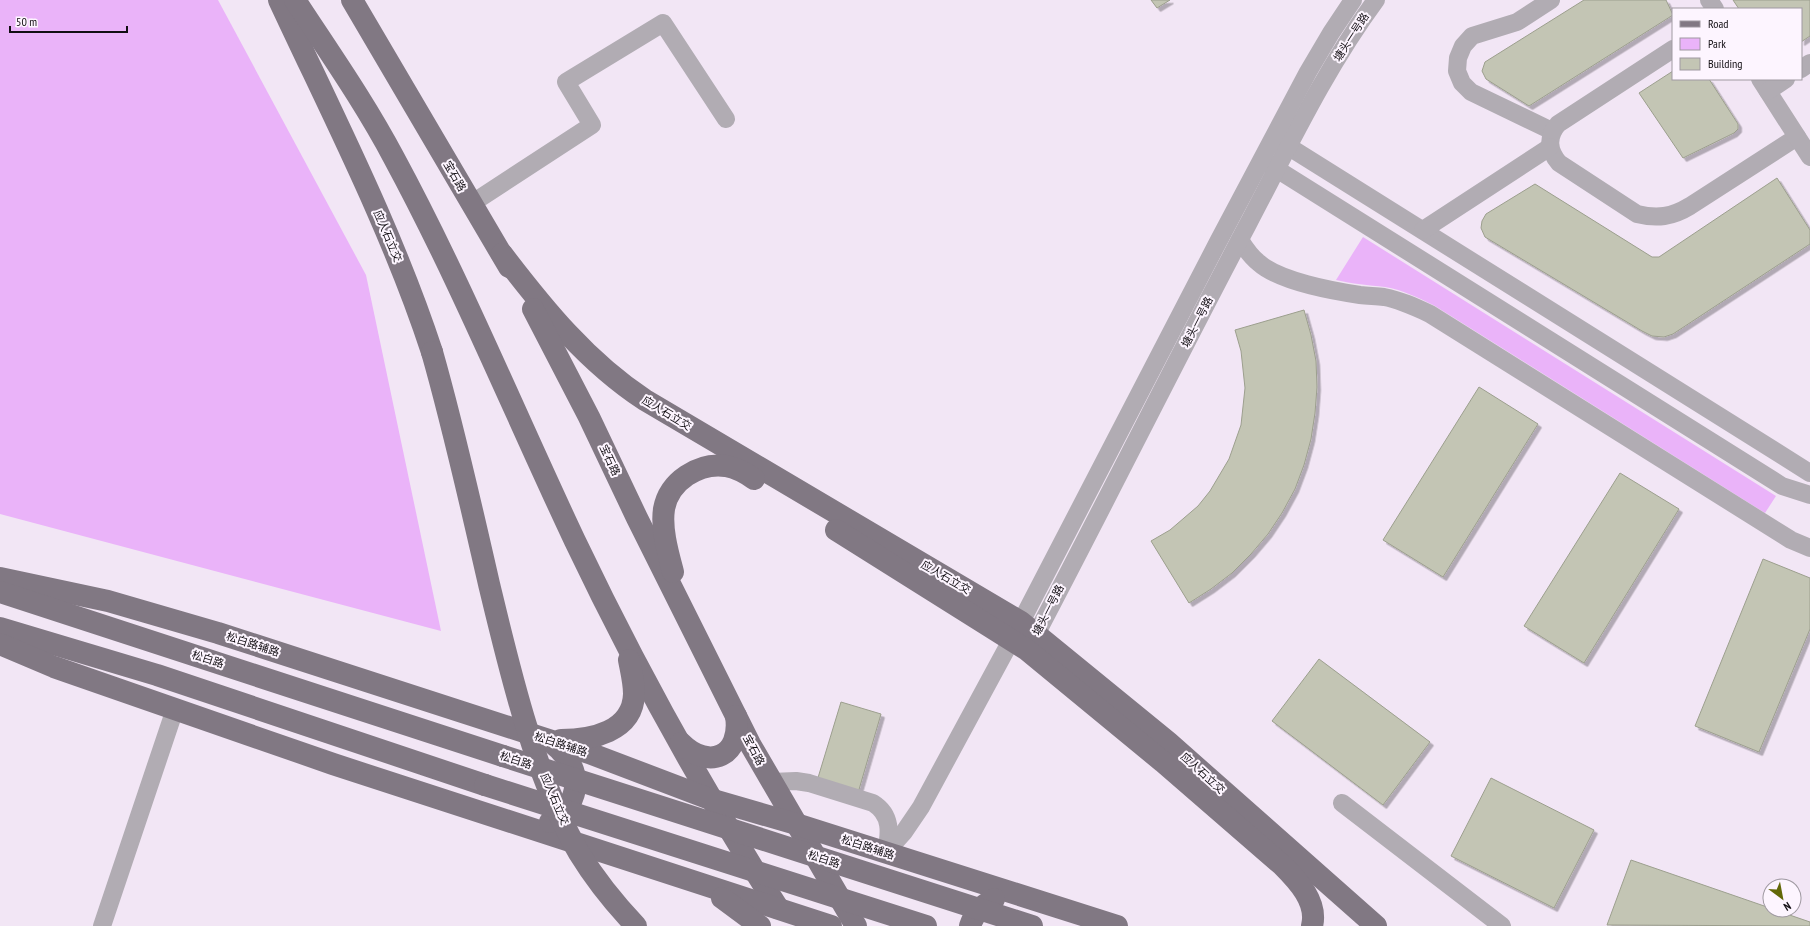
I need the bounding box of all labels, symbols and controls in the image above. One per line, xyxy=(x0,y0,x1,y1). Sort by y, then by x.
scale bar xyxy=(10,8,127,34)
legend xyxy=(1672,8,1802,80)
street label: 塘头一号路 xyxy=(1330,10,1372,64)
text: 50 m xyxy=(16,14,37,29)
text: Road xyxy=(1708,16,1728,31)
text: Park xyxy=(1708,36,1726,51)
text: Building xyxy=(1708,56,1743,71)
street label: 宝石路 xyxy=(441,158,469,194)
street label: 应人石立交 xyxy=(371,208,405,264)
street label: 塘头一号路 xyxy=(1178,294,1216,350)
street label: 应人石立交 xyxy=(640,393,694,433)
street label: 宝石路 xyxy=(597,442,623,478)
street label: 应人石立交 xyxy=(919,557,973,597)
street label: 塘头一号路 xyxy=(1029,582,1067,638)
street label: 松白路辅路 xyxy=(225,629,281,659)
street label: 松白路 xyxy=(190,647,226,671)
street label: 松白路辅路 xyxy=(533,729,589,759)
street label: 宝石路 xyxy=(740,732,768,768)
street label: 松白路 xyxy=(498,748,534,772)
street label: 应人石立交 xyxy=(1178,749,1228,797)
street label: 应人石立交 xyxy=(538,771,572,827)
street label: 松白路辅路 xyxy=(840,832,896,862)
street label: 松白路 xyxy=(806,847,842,871)
north arrow xyxy=(1762,878,1802,918)
text: N xyxy=(1781,899,1794,914)

